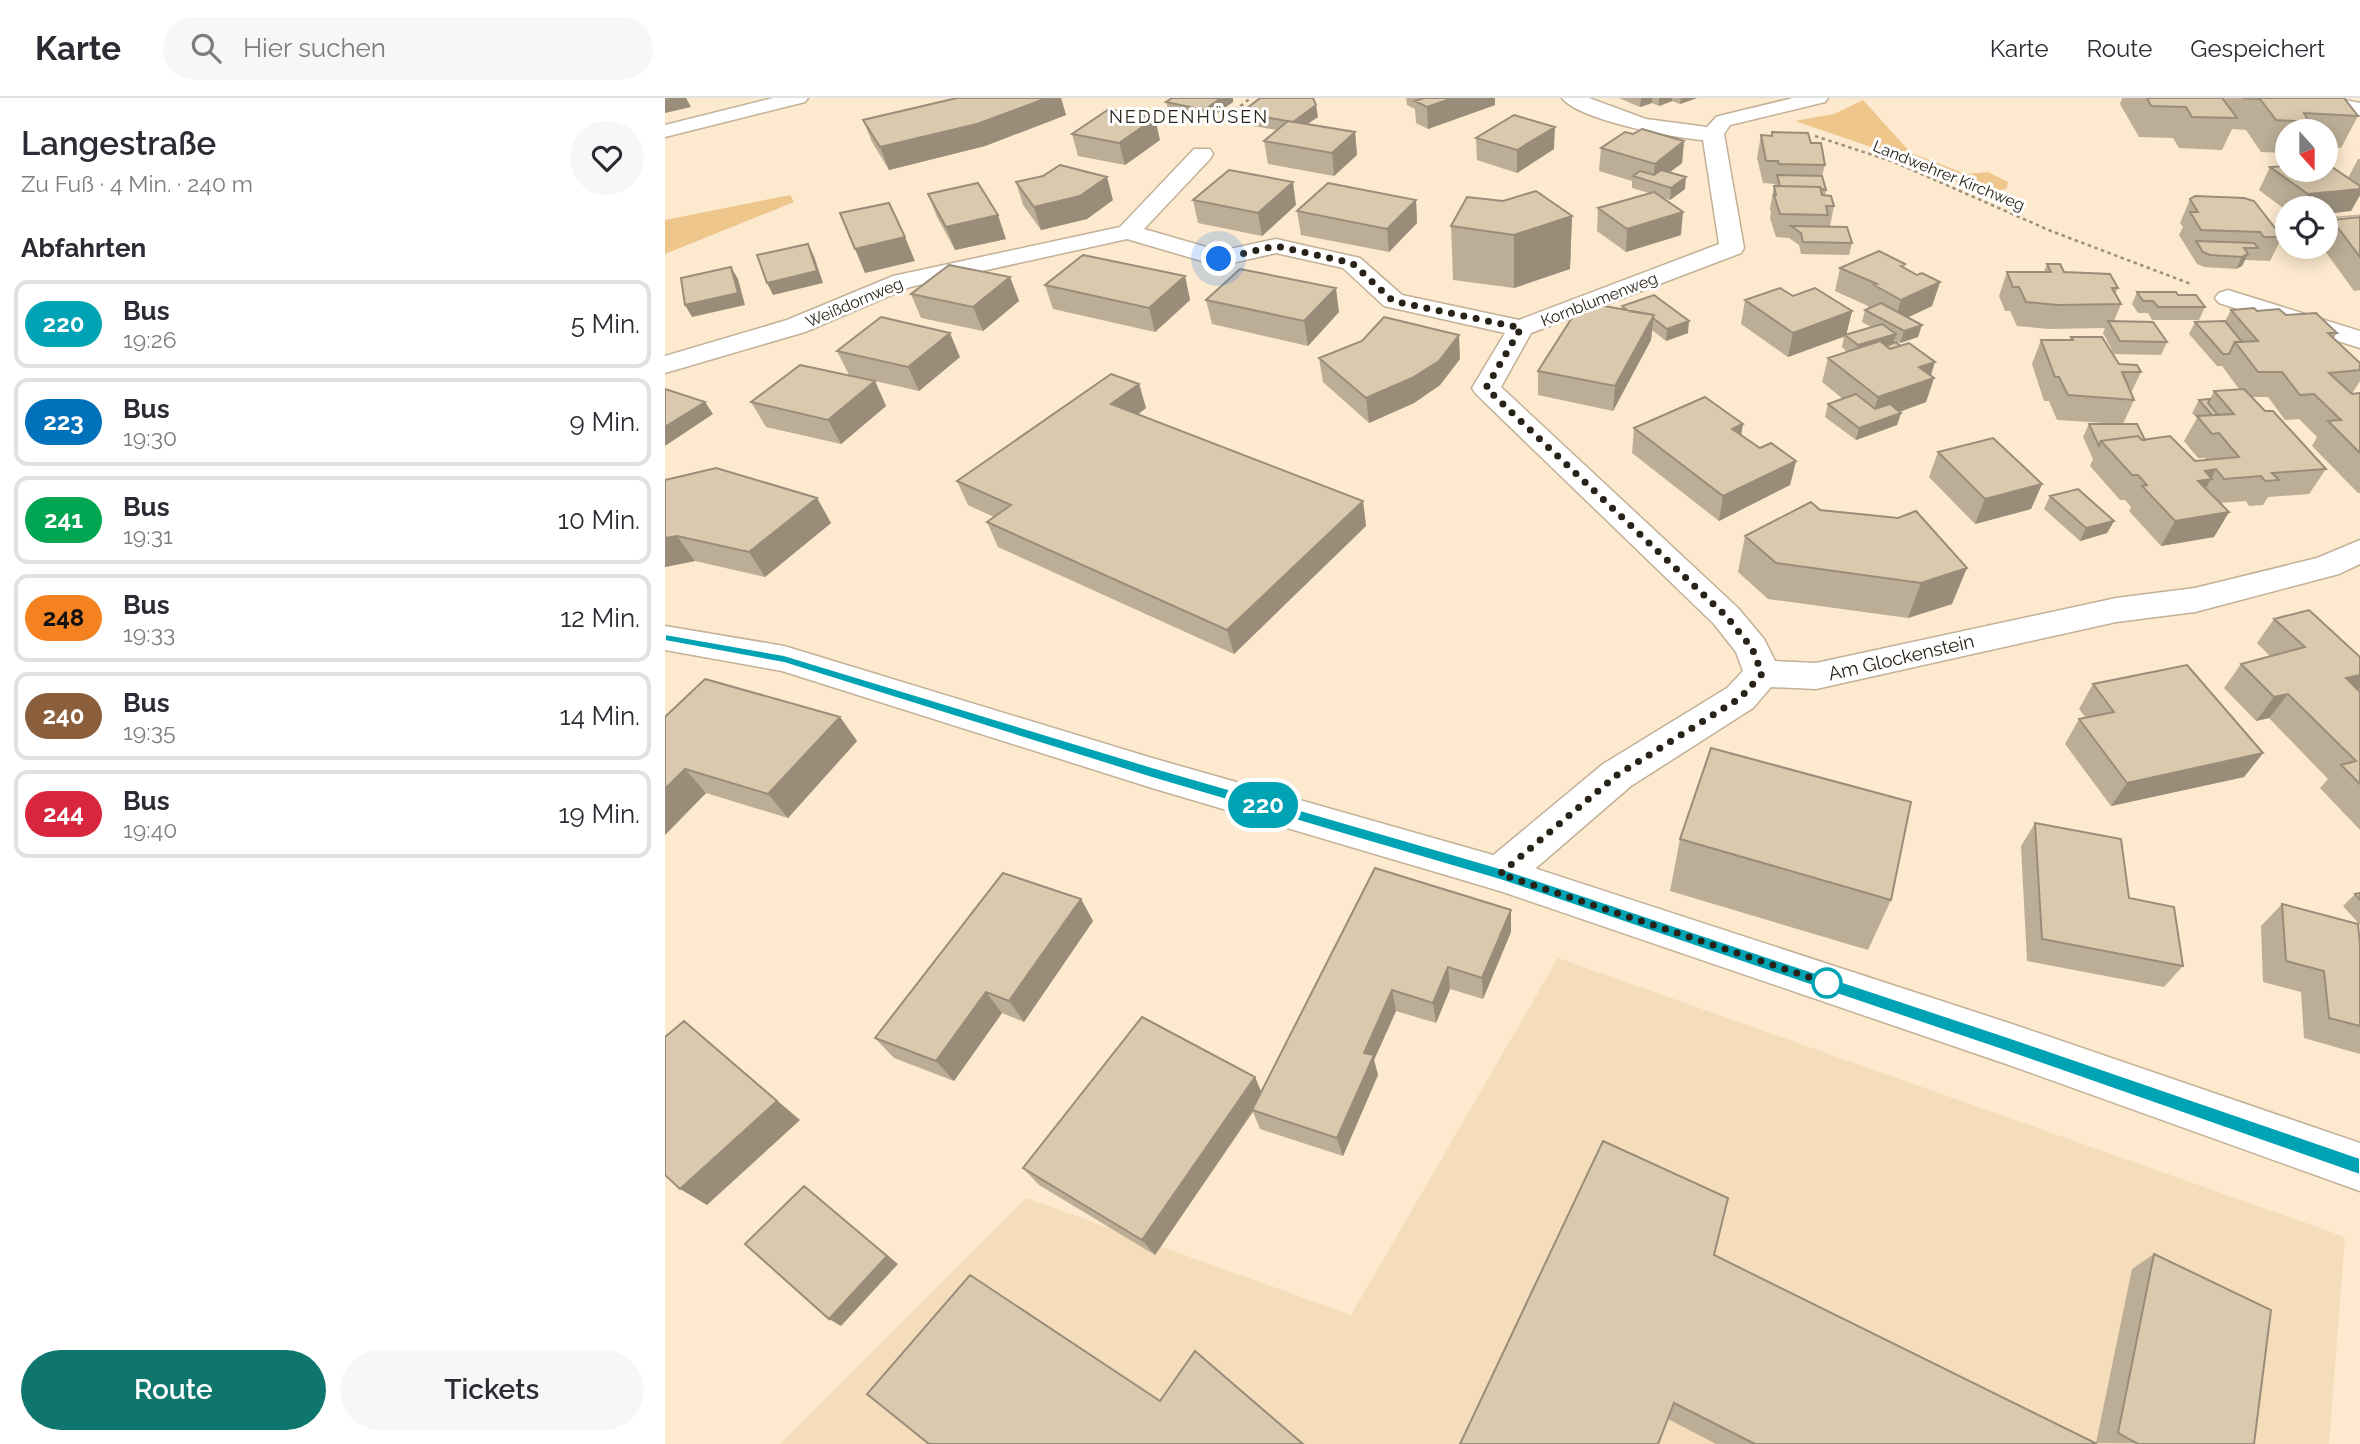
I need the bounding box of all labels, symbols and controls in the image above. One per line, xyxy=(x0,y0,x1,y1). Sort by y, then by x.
search box xyxy=(163,17,653,80)
text: Karte xyxy=(35,29,121,68)
icon: search xyxy=(187,29,225,67)
text: Hier suchen xyxy=(243,33,386,63)
text: Karte xyxy=(1990,34,2049,63)
text: Route xyxy=(2087,34,2152,63)
text: Gespeichert xyxy=(2190,34,2325,63)
district label: NEDDENHÜSEN xyxy=(1109,106,1269,127)
north arrow xyxy=(2275,119,2338,182)
map controls xyxy=(2275,119,2338,259)
button: heart xyxy=(570,121,644,195)
text: Langestraße xyxy=(21,124,216,163)
street label: Landwehrer Kirchweg xyxy=(1870,136,2027,215)
text: Zu Fuß · 4 Min. · 240 m xyxy=(21,170,253,197)
button: locate xyxy=(2275,196,2338,259)
text: Abfahrten xyxy=(21,233,146,263)
your location xyxy=(1201,241,1236,276)
street label: Kornblumenweg xyxy=(1538,269,1660,330)
street label: Weißdornweg xyxy=(803,273,906,331)
text: Bus xyxy=(123,296,170,326)
text: 220 xyxy=(43,309,84,338)
text: 5 Min. xyxy=(571,309,640,339)
text: 19:26 xyxy=(123,326,177,353)
text: Bus xyxy=(123,394,170,424)
text: 223 xyxy=(43,407,84,436)
text: 9 Min. xyxy=(570,407,640,437)
text: 19:30 xyxy=(123,424,177,451)
text: Bus xyxy=(123,492,170,522)
text: 241 xyxy=(44,505,83,534)
text: 10 Min. xyxy=(558,505,640,535)
text: 19:31 xyxy=(123,522,173,549)
text: Bus xyxy=(123,590,170,620)
text: 248 xyxy=(43,603,84,632)
text: 12 Min. xyxy=(560,603,640,633)
text: 19:33 xyxy=(123,620,175,647)
street label: Am Glockenstein xyxy=(1826,630,1976,684)
text: Bus xyxy=(123,688,170,718)
text: 240 xyxy=(43,701,84,730)
text: 14 Min. xyxy=(560,701,640,731)
text: 19:35 xyxy=(123,718,175,745)
line badge: 220 xyxy=(1223,782,1303,828)
text: Bus xyxy=(123,786,170,816)
text: 220 xyxy=(1242,790,1284,819)
text: 244 xyxy=(43,799,84,828)
text: 19 Min. xyxy=(558,799,640,829)
text: 19:40 xyxy=(123,816,177,843)
unlabelled marker xyxy=(1812,968,1842,998)
button: Route xyxy=(21,1350,326,1430)
button: Tickets xyxy=(340,1350,644,1430)

